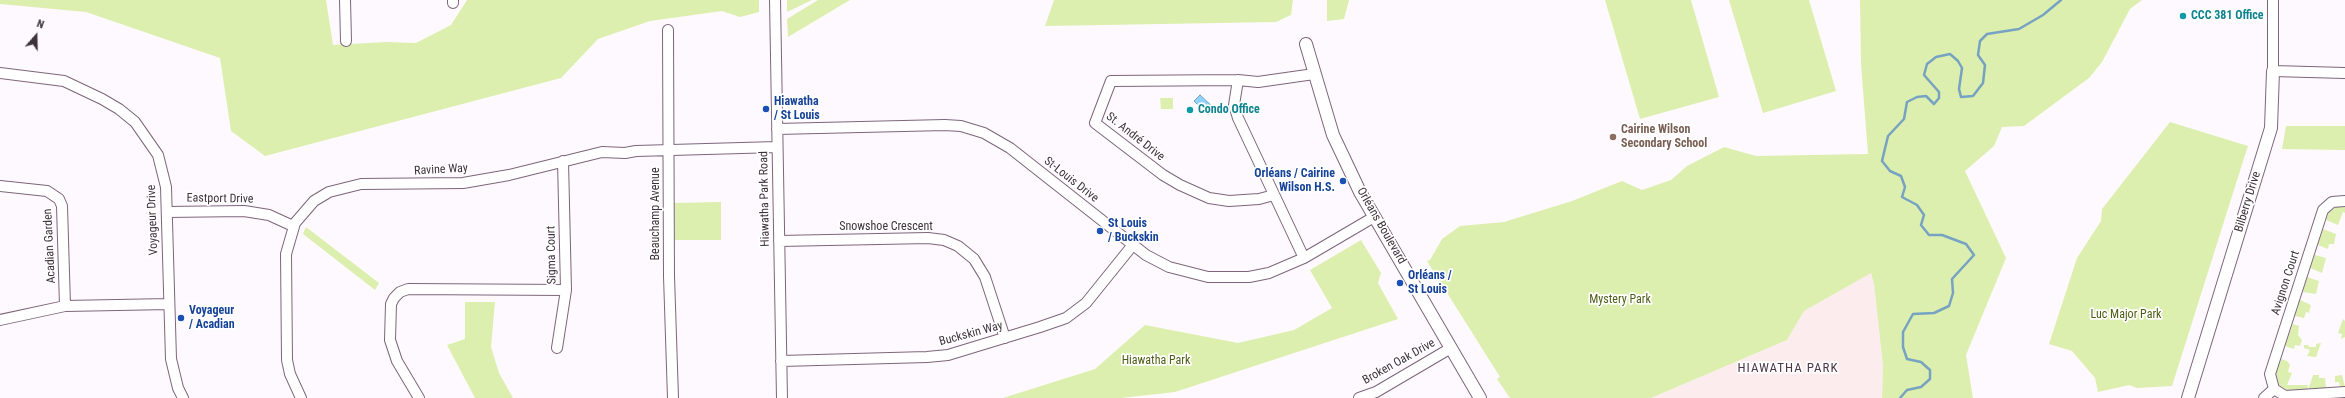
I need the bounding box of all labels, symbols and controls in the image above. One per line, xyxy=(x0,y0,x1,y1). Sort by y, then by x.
place label: CCC 381 Office xyxy=(2191,9,2264,23)
marker: CCC 381 Office xyxy=(2178,11,2188,21)
north arrow xyxy=(16,16,56,56)
text: N xyxy=(35,17,46,32)
place label: Hiawatha / St Louis xyxy=(774,95,820,123)
place label: Condo Office xyxy=(1198,103,1260,117)
marker: Hiawatha / St Louis xyxy=(761,104,771,114)
marker: Condo Office xyxy=(1185,105,1195,115)
street label: St. André Drive xyxy=(1103,110,1167,164)
place label: Cairine Wilson Secondary School xyxy=(1621,123,1707,151)
marker: Cairine Wilson Secondary School xyxy=(1608,132,1618,142)
street label: Hiawatha Park Road xyxy=(757,151,773,247)
street label: St-Louis Drive xyxy=(1041,154,1101,206)
street label: Ravine Way xyxy=(414,161,468,179)
street label: Beauchamp Avenue xyxy=(649,167,663,261)
place label: Orléans / Cairine Wilson H.S. xyxy=(1254,167,1335,195)
street label: Bilberry Drive xyxy=(2232,170,2264,234)
marker: Orléans / Cairine Wilson H.S. xyxy=(1338,176,1348,186)
street label: Voyageur Drive xyxy=(145,184,161,256)
street label: Orléans Boulevard xyxy=(1353,185,1409,267)
street label: Eastport Drive xyxy=(186,191,254,207)
street label: Acadian Garden xyxy=(41,208,59,284)
place label: St Louis / Buckskin xyxy=(1108,217,1159,245)
street label: Snowshoe Crescent xyxy=(839,220,933,234)
street label: Sigma Court xyxy=(544,226,560,284)
marker: St Louis / Buckskin xyxy=(1095,226,1105,236)
street label: Avignon Court xyxy=(2269,249,2303,317)
place label: Orléans / St Louis xyxy=(1408,269,1452,297)
marker: Orléans / St Louis xyxy=(1395,278,1405,288)
park label: Mystery Park xyxy=(1589,293,1651,307)
place label: Voyageur / Acadian xyxy=(189,304,235,332)
park label: Luc Major Park xyxy=(2091,308,2161,322)
marker: Voyageur / Acadian xyxy=(176,313,186,323)
street label: Buckskin Way xyxy=(938,319,1004,349)
street label: Broken Oak Drive xyxy=(1360,336,1438,388)
park label: Hiawatha Park xyxy=(1122,354,1190,368)
district label: HIAWATHA PARK xyxy=(1737,361,1839,377)

